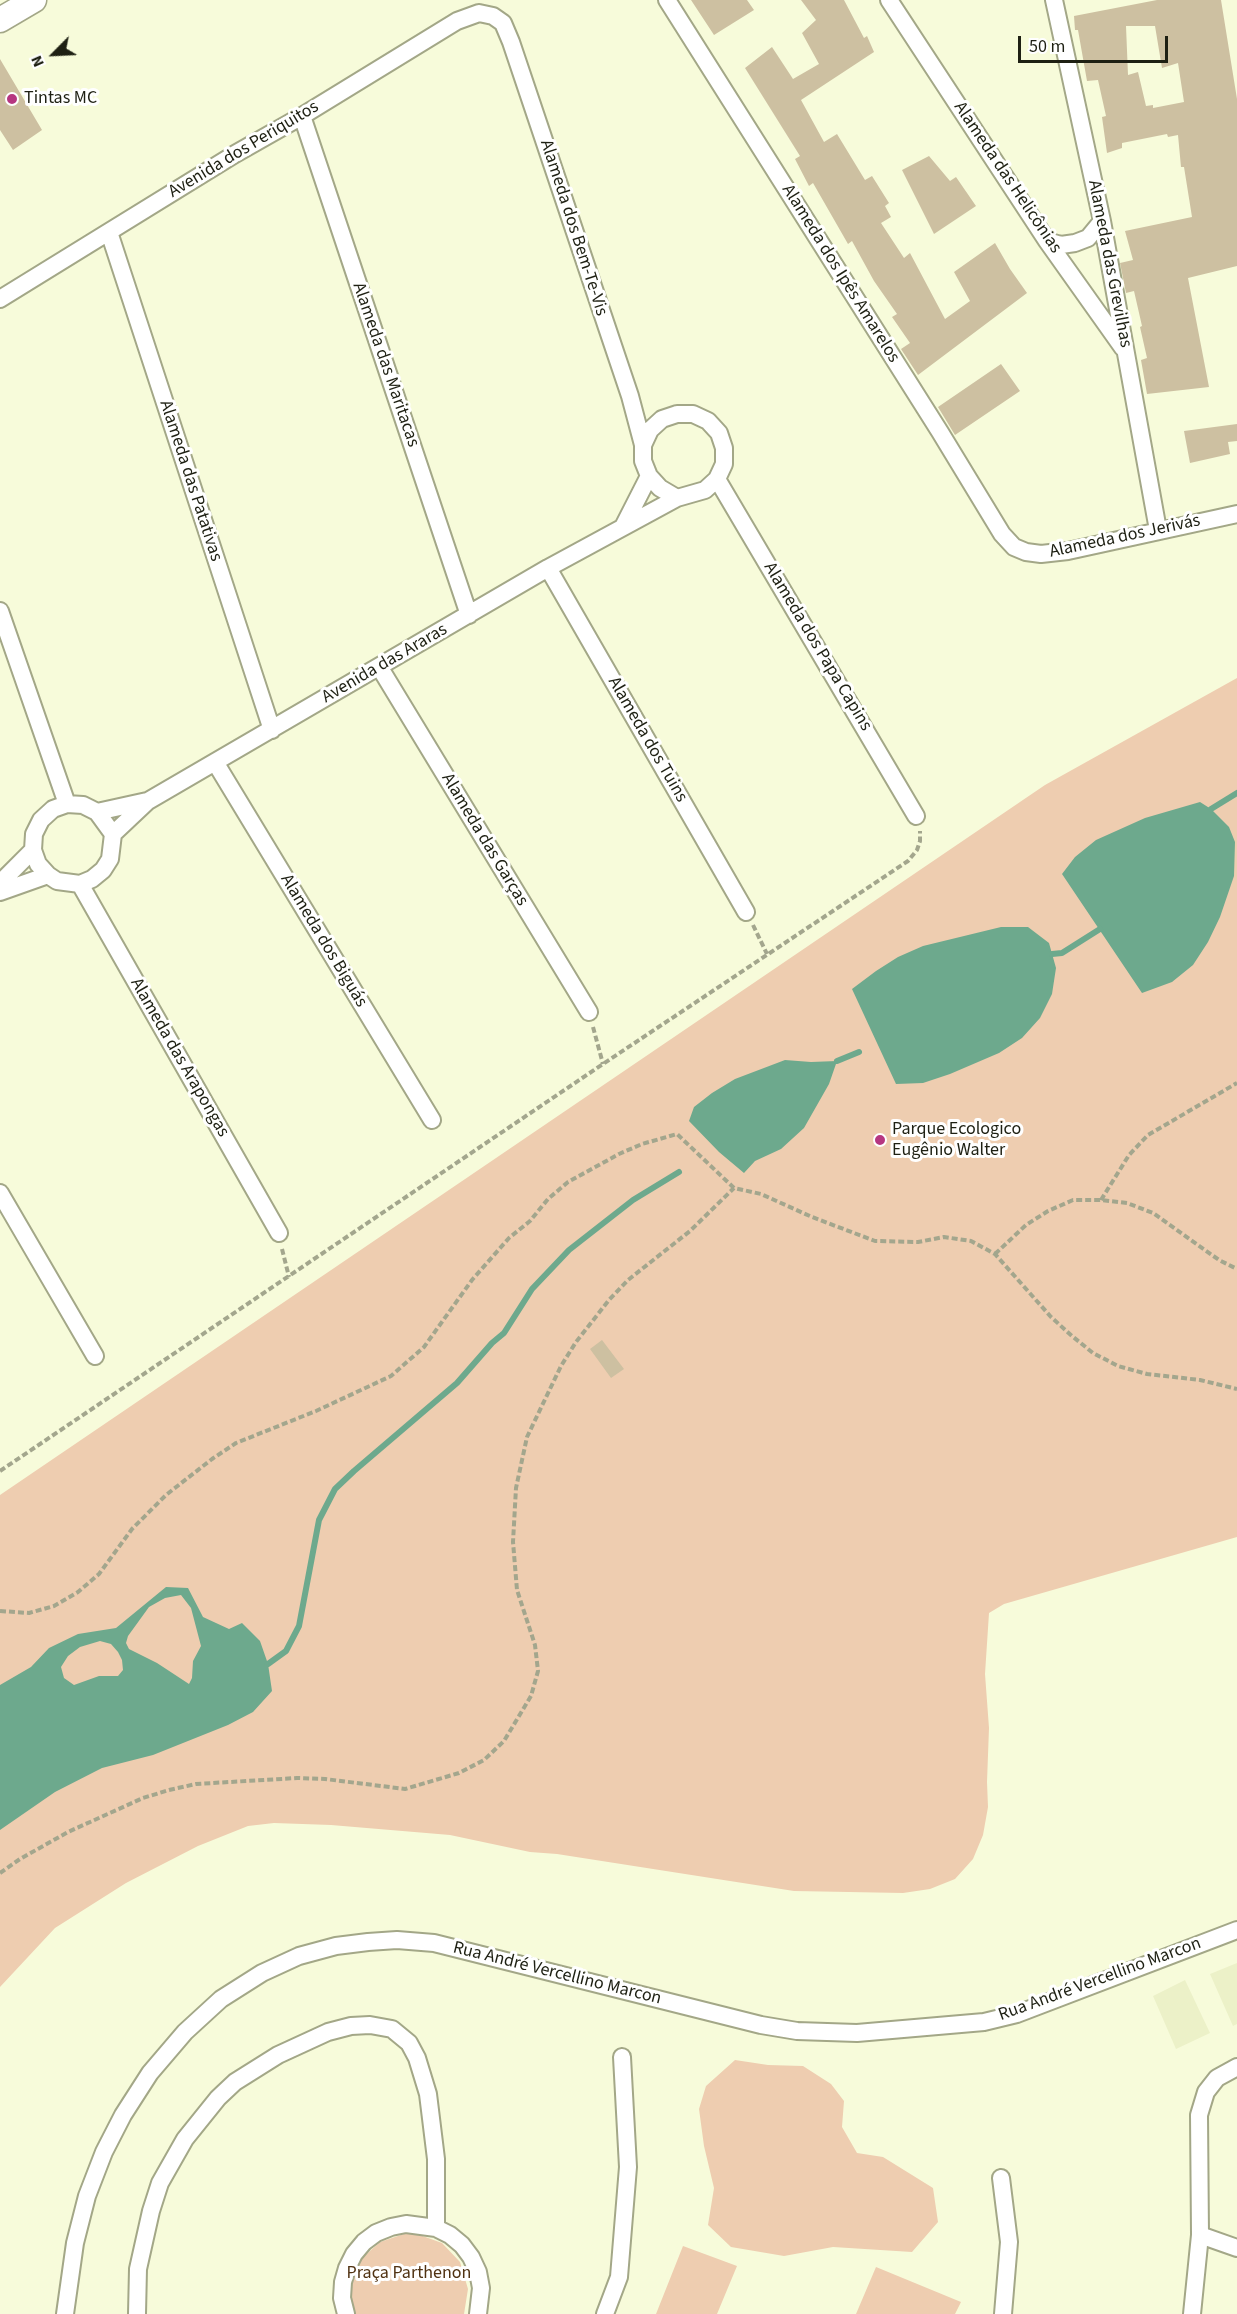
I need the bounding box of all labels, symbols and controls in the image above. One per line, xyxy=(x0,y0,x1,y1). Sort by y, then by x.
north arrow xyxy=(24,24,84,84)
scale bar xyxy=(1021,24,1171,62)
text: 50 m xyxy=(1029,34,1065,59)
text: N xyxy=(25,52,50,71)
place label: Tintas MC xyxy=(24,88,97,110)
marker: Tintas MC xyxy=(5,92,19,106)
street label: Avenida dos Periquitos xyxy=(165,97,323,203)
street label: Alameda das Helicônias xyxy=(948,98,1066,258)
street label: Alameda dos Bem-Te-Vis xyxy=(534,137,612,319)
street label: Alameda das Grevilhas xyxy=(1082,178,1136,350)
street label: Alameda dos Ipês Amarelos xyxy=(776,181,904,367)
street label: Alameda das Maritacas xyxy=(347,280,423,450)
street label: Alameda das Patativas xyxy=(154,398,226,564)
street label: Alameda dos Jerivás xyxy=(1048,510,1202,564)
street label: Alameda dos Papa Capins xyxy=(758,559,876,735)
street label: Avenida das Araras xyxy=(318,619,452,709)
street label: Alameda dos Tuins xyxy=(602,673,692,807)
street label: Alameda das Garças xyxy=(436,770,532,910)
street label: Alameda dos Biguás xyxy=(275,871,371,1011)
street label: Alameda das Arapongas xyxy=(125,975,233,1141)
place label: Parque Ecologico Eugênio Walter xyxy=(892,1119,1021,1162)
marker: Parque Ecologico Eugênio Walter xyxy=(873,1133,887,1147)
street label: Rua André Vercellino Marcon xyxy=(996,1933,1204,2027)
street label: Rua André Vercellino Marcon xyxy=(451,1938,663,2010)
park label: Praça Parthenon xyxy=(347,2263,471,2285)

